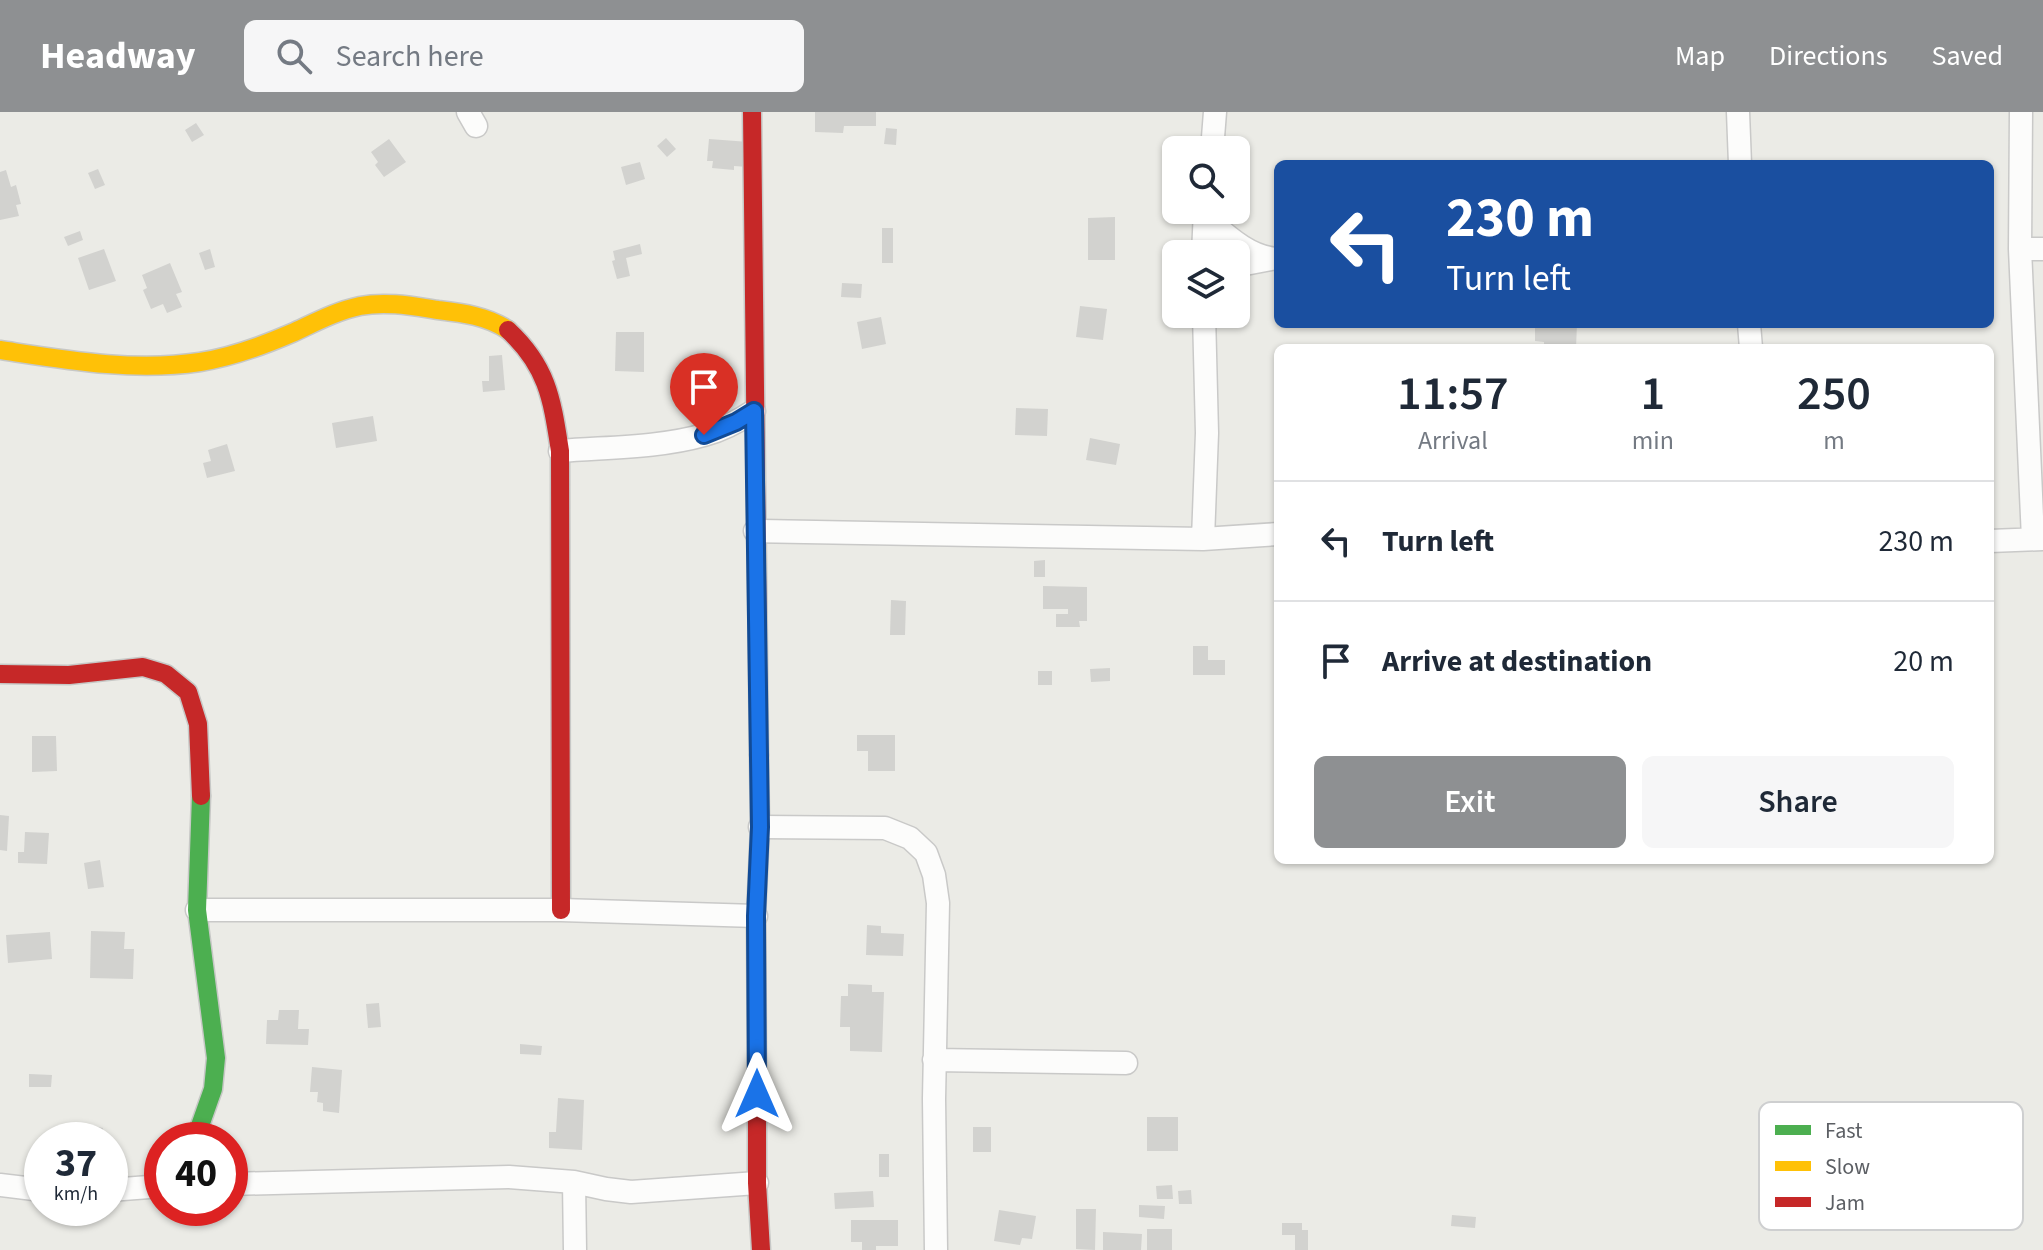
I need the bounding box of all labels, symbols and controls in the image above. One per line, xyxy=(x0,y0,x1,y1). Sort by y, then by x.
search box xyxy=(244,20,804,92)
text: Headway xyxy=(40,29,196,83)
icon: search xyxy=(272,34,316,78)
text: Search here xyxy=(336,35,484,78)
text: Map xyxy=(1675,36,1725,76)
text: Directions xyxy=(1769,36,1888,76)
text: Saved xyxy=(1932,36,2003,76)
map controls xyxy=(1162,136,1250,328)
button: search xyxy=(1162,136,1250,224)
text: 230 m xyxy=(1446,179,1594,258)
icon: left xyxy=(1314,192,1418,296)
button: layers xyxy=(1162,240,1250,328)
text: Turn left xyxy=(1446,253,1571,304)
pin xyxy=(670,353,738,435)
text: 11:57 xyxy=(1397,360,1509,428)
text: 1 xyxy=(1641,360,1665,428)
text: 250 xyxy=(1797,360,1871,428)
icon: arrive xyxy=(682,365,726,409)
text: Arrival xyxy=(1418,422,1488,459)
text: min xyxy=(1632,422,1674,459)
text: m xyxy=(1823,422,1845,459)
icon: left xyxy=(1314,519,1358,563)
text: Turn left xyxy=(1382,520,1494,563)
text: 230 m xyxy=(1878,520,1954,563)
icon: arrive xyxy=(1314,639,1358,683)
text: Arrive at destination xyxy=(1382,640,1652,683)
text: 20 m xyxy=(1893,640,1954,683)
button: Exit xyxy=(1314,756,1626,848)
button: Share xyxy=(1642,756,1954,848)
position arrow xyxy=(715,1052,799,1136)
legend xyxy=(1759,1102,2023,1230)
text: Fast xyxy=(1825,1115,1863,1147)
speed limit sign: 40 xyxy=(144,1122,248,1226)
text: 37 xyxy=(55,1135,97,1192)
text: Slow xyxy=(1825,1151,1870,1183)
text: km/h xyxy=(54,1180,98,1208)
text: Jam xyxy=(1825,1187,1865,1219)

